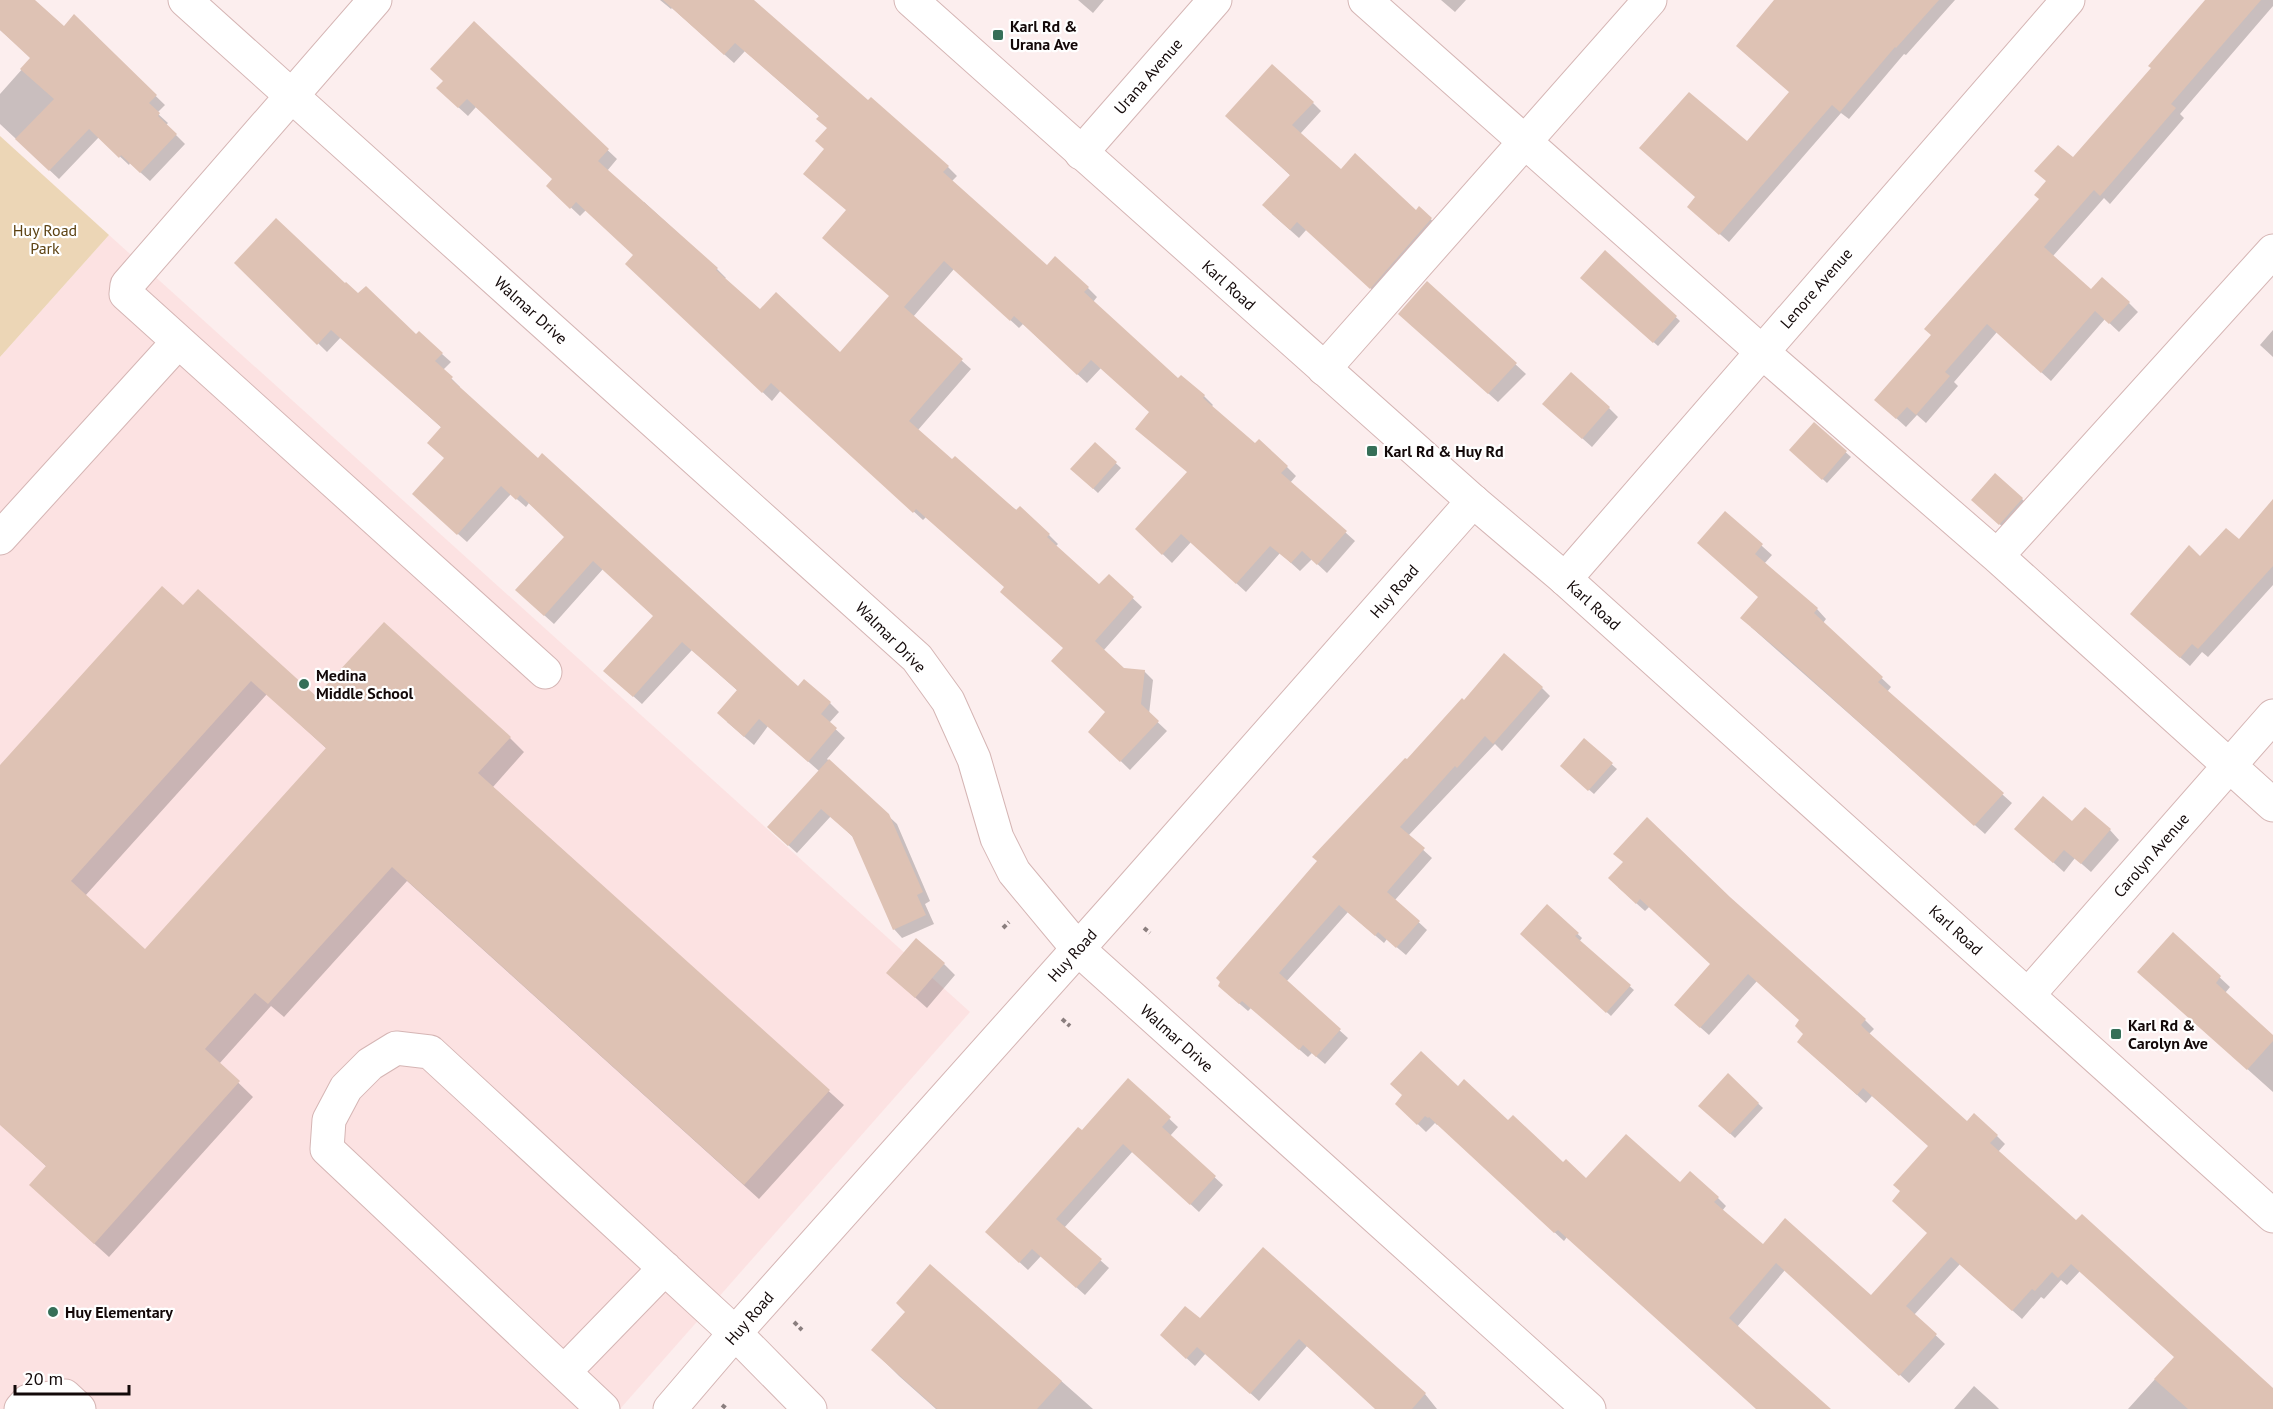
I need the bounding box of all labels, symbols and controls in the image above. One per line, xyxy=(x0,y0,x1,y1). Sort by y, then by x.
place label: Karl Rd & Urana Ave xyxy=(1010,16,1078,54)
marker: Karl Rd & Urana Ave xyxy=(991,28,1005,42)
street label: Urana Avenue xyxy=(1110,34,1186,118)
park label: Huy Road Park xyxy=(13,220,77,258)
street label: Lenore Avenue xyxy=(1776,244,1856,332)
street label: Karl Road xyxy=(1198,256,1260,314)
street label: Walmar Drive xyxy=(490,272,572,348)
place label: Karl Rd & Huy Rd xyxy=(1384,441,1504,461)
marker: Karl Rd & Huy Rd xyxy=(1365,444,1379,458)
street label: Huy Road xyxy=(1365,560,1423,622)
street label: Karl Road xyxy=(1563,576,1625,634)
street label: Walmar Drive xyxy=(852,598,930,676)
place label: Medina Middle School xyxy=(316,665,414,703)
marker: Medina Middle School xyxy=(297,677,311,691)
street label: Carolyn Avenue xyxy=(2109,809,2193,901)
street label: Karl Road xyxy=(1925,901,1987,959)
street label: Huy Road xyxy=(1043,924,1101,986)
street label: Walmar Drive xyxy=(1136,1000,1218,1076)
place label: Karl Rd & Carolyn Ave xyxy=(2128,1015,2208,1053)
marker: Karl Rd & Carolyn Ave xyxy=(2109,1027,2123,1041)
street label: Huy Road xyxy=(720,1287,778,1349)
place label: Huy Elementary xyxy=(65,1302,173,1322)
marker: Huy Elementary xyxy=(46,1305,60,1319)
scale bar xyxy=(15,1358,129,1396)
text: 20 m xyxy=(24,1367,63,1390)

